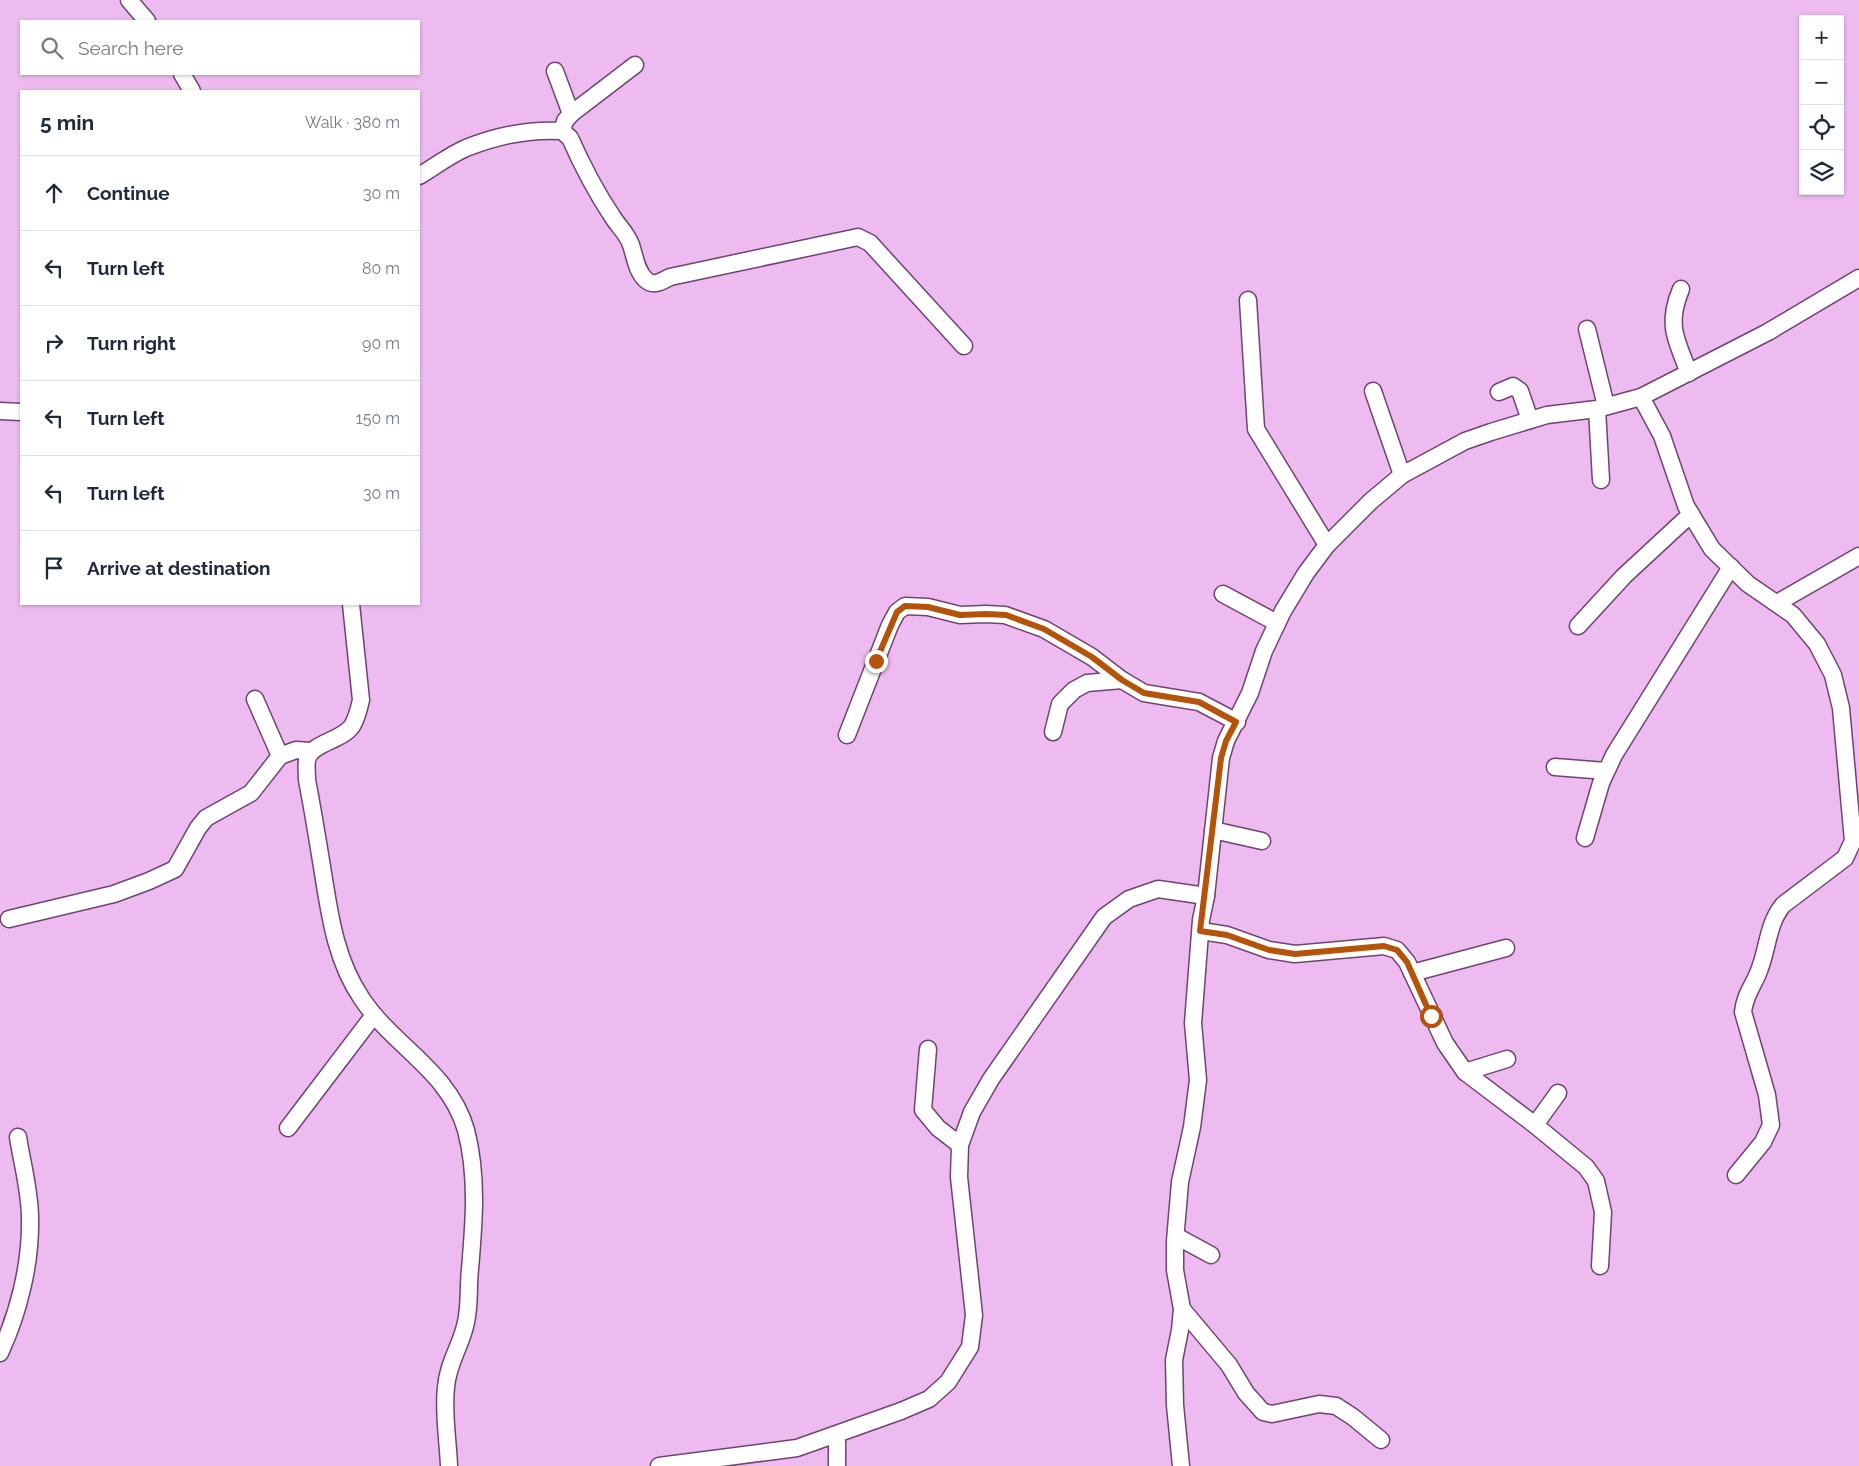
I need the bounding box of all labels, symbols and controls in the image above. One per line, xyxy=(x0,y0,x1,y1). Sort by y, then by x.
map controls xyxy=(1799,15,1844,195)
button: + xyxy=(1799,15,1844,60)
search box xyxy=(20,20,420,75)
icon: search xyxy=(38,34,66,62)
text: Search here xyxy=(78,37,184,59)
button: − xyxy=(1799,60,1844,105)
button: locate xyxy=(1799,105,1844,150)
text: 5 min xyxy=(40,110,94,135)
text: Walk · 380 m xyxy=(305,113,400,132)
button: layers xyxy=(1799,150,1844,195)
icon: ahead xyxy=(40,179,68,207)
text: Continue xyxy=(87,182,170,204)
text: 30 m xyxy=(363,184,400,203)
icon: left xyxy=(40,254,68,282)
text: Turn left xyxy=(87,257,164,279)
text: 80 m xyxy=(362,259,400,278)
icon: right xyxy=(40,329,68,357)
text: Turn right xyxy=(87,332,176,354)
text: 90 m xyxy=(362,334,400,353)
icon: left xyxy=(40,404,68,432)
text: Turn left xyxy=(87,407,164,429)
text: 150 m xyxy=(356,409,400,428)
icon: left xyxy=(40,479,68,507)
text: Turn left xyxy=(87,482,164,504)
text: 30 m xyxy=(363,484,400,503)
icon: arrive xyxy=(40,554,68,582)
text: Arrive at destination xyxy=(87,557,271,579)
route end xyxy=(865,650,888,673)
route start xyxy=(1420,1005,1443,1028)

